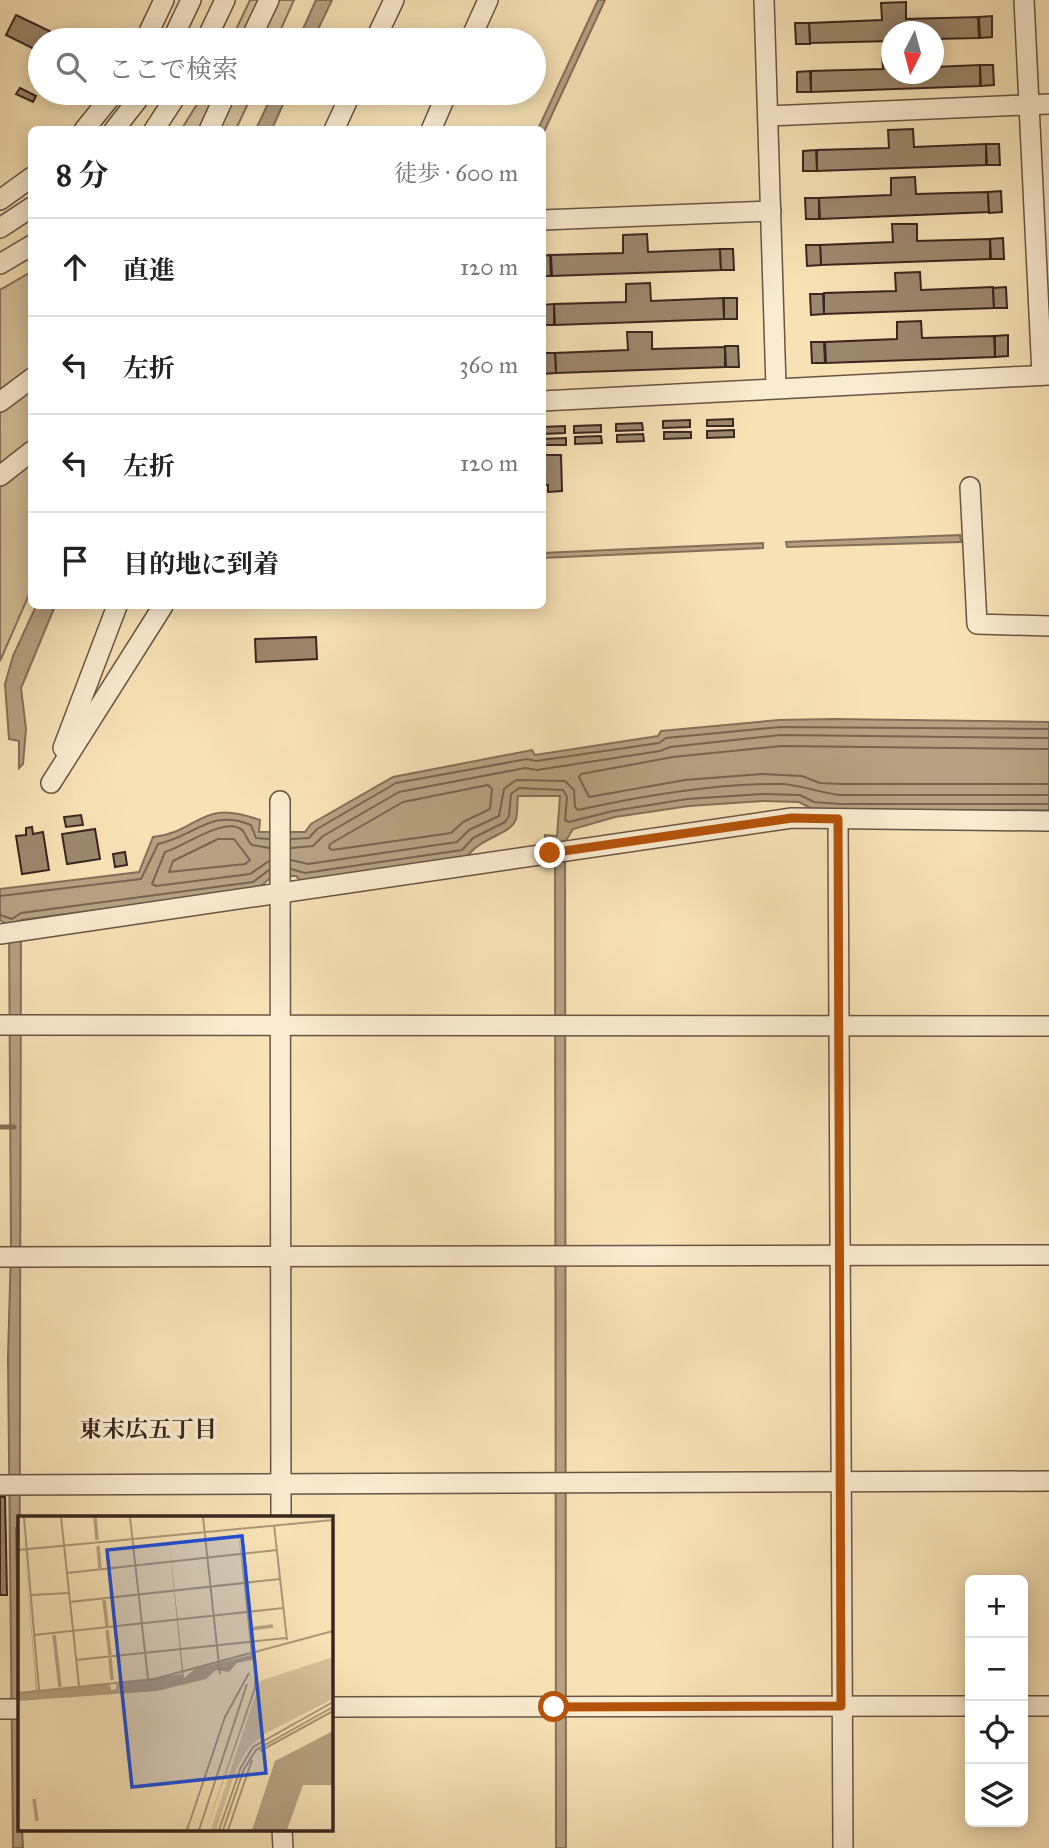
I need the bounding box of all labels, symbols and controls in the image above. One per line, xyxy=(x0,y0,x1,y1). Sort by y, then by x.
north arrow xyxy=(881,21,944,84)
search box xyxy=(28,28,546,105)
icon: search xyxy=(52,48,90,86)
text: ここで検索 xyxy=(108,53,238,85)
text: 8 分 xyxy=(56,157,108,193)
text: 徒歩 · 600 m xyxy=(394,159,518,187)
icon: ahead xyxy=(56,248,94,286)
text: 120 m xyxy=(460,253,518,281)
text: 直進 xyxy=(123,254,175,286)
icon: left xyxy=(56,346,94,384)
text: 360 m xyxy=(459,351,518,379)
text: 左折 xyxy=(123,352,175,384)
icon: left xyxy=(56,444,94,482)
text: 120 m xyxy=(460,449,518,477)
text: 左折 xyxy=(123,450,175,482)
icon: arrive xyxy=(56,542,94,580)
text: 目的地に到着 xyxy=(123,548,279,580)
route end xyxy=(534,837,565,868)
district label: 東末広五丁目 xyxy=(79,1415,217,1443)
inset map xyxy=(18,1516,332,1830)
map controls xyxy=(965,1575,1028,1827)
button: + xyxy=(965,1575,1028,1638)
button: − xyxy=(965,1638,1028,1701)
route start xyxy=(538,1691,569,1722)
button: locate xyxy=(965,1701,1028,1764)
button: layers xyxy=(965,1764,1028,1827)

